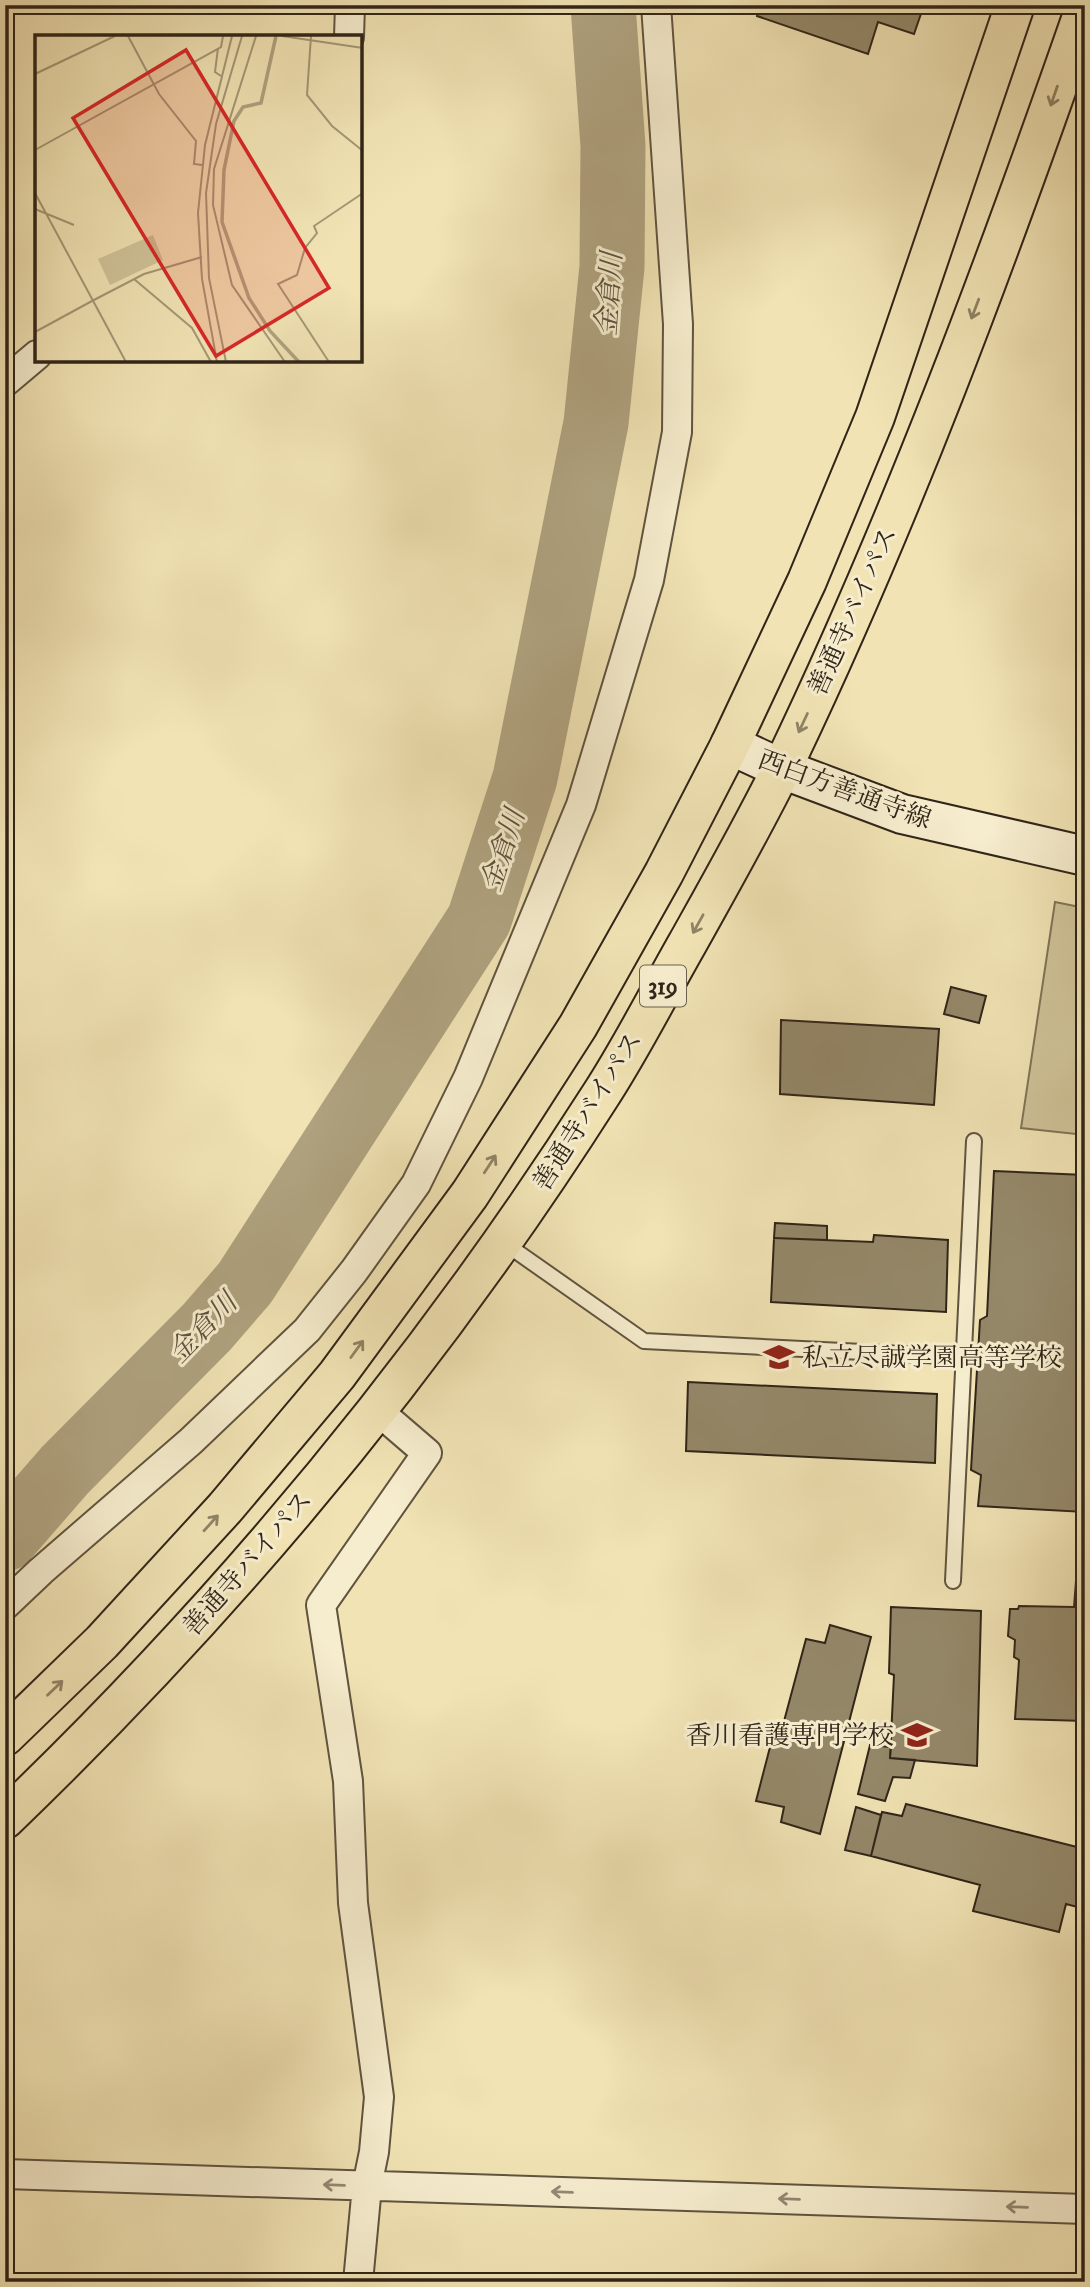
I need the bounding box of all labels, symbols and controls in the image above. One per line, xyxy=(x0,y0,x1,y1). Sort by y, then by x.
inset map xyxy=(35,35,362,362)
one-way arrow xyxy=(1047,85,1060,107)
water label: 金倉川 xyxy=(589,248,630,337)
one-way arrow xyxy=(968,298,981,320)
street label: 善通寺バイパス xyxy=(801,522,905,701)
one-way arrow xyxy=(796,711,809,733)
street label: 西白方善通寺線 xyxy=(753,744,936,837)
water label: 金倉川 xyxy=(474,802,534,896)
one-way arrow xyxy=(691,914,705,934)
road number: 319 xyxy=(640,966,686,1006)
street label: 善通寺バイパス xyxy=(526,1026,650,1197)
one-way arrow xyxy=(482,1155,497,1174)
water label: 金倉川 xyxy=(161,1284,247,1370)
one-way arrow xyxy=(349,1340,364,1359)
school or university icon: 私立尽誠学園高等学校 xyxy=(762,1340,796,1374)
place label: 私立尽誠学園高等学校 xyxy=(802,1342,1062,1375)
street label: 善通寺バイパス xyxy=(176,1485,320,1643)
one-way arrow xyxy=(203,1514,219,1532)
one-way arrow xyxy=(46,1680,63,1697)
school or university icon: 香川看護専門学校 xyxy=(900,1718,934,1752)
place label: 香川看護専門学校 xyxy=(686,1720,894,1753)
one-way arrow xyxy=(323,2178,346,2191)
one-way arrow xyxy=(551,2185,574,2199)
one-way arrow xyxy=(778,2193,801,2206)
one-way arrow xyxy=(1005,2200,1028,2213)

